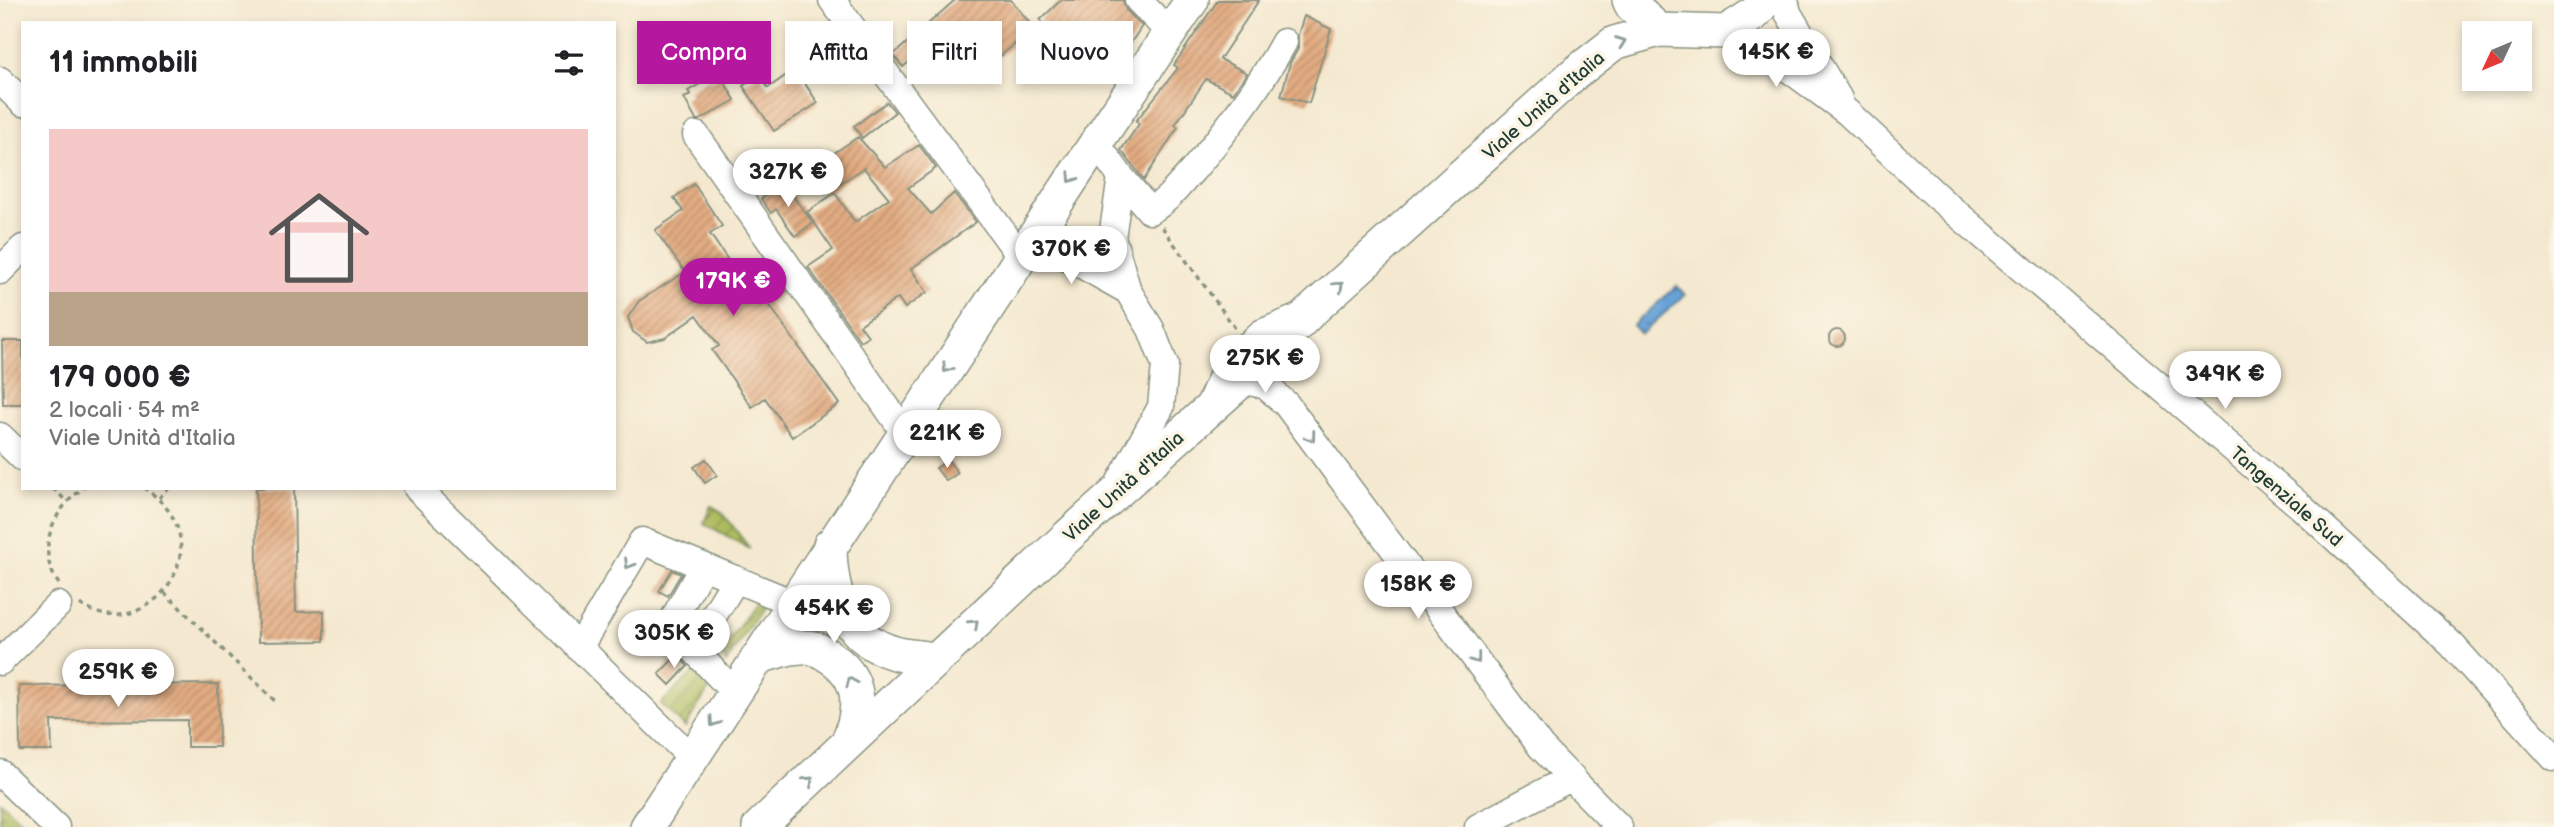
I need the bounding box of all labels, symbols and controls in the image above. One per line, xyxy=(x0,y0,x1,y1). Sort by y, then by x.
chip: Compra xyxy=(637,21,771,84)
chip: Affitta xyxy=(785,21,893,84)
chip: Filtri xyxy=(907,21,1002,84)
chip: Nuovo xyxy=(1016,21,1133,84)
north arrow xyxy=(2462,21,2532,91)
map controls xyxy=(2462,21,2532,91)
pin: 145K € xyxy=(1719,29,1833,89)
one-way arrow xyxy=(1614,36,1627,50)
text: 145K € xyxy=(1738,38,1814,66)
icon: filters xyxy=(550,44,588,82)
text: 11 immobili xyxy=(49,45,198,81)
street label: Viale Unità d'Italia xyxy=(1478,47,1610,165)
pin: 327K € xyxy=(731,150,845,209)
text: 327K € xyxy=(749,158,827,186)
one-way arrow xyxy=(1067,171,1080,184)
icon: home xyxy=(256,175,382,301)
pin: 370K € xyxy=(1014,226,1128,286)
text: 370K € xyxy=(1031,235,1111,263)
pin: 179K € xyxy=(676,258,790,318)
text: 179K € xyxy=(695,267,771,295)
one-way arrow xyxy=(1331,282,1344,295)
pin: 275K € xyxy=(1208,336,1322,395)
text: 275K € xyxy=(1226,344,1304,372)
pin: 349K € xyxy=(2168,352,2282,411)
text: 179 000 € xyxy=(49,360,191,396)
text: 349K € xyxy=(2185,360,2265,388)
one-way arrow xyxy=(942,361,955,374)
text: 2 locali · 54 m² xyxy=(49,396,200,424)
pin: 221K € xyxy=(890,410,1004,470)
text: 221K € xyxy=(909,419,985,447)
text: Viale Unità d'Italia xyxy=(49,424,236,452)
street label: Viale Unità d'Italia xyxy=(1059,427,1189,547)
one-way arrow xyxy=(1302,429,1315,442)
street label: Tangenziale Sud xyxy=(2225,442,2347,552)
one-way arrow xyxy=(624,556,637,569)
pin: 158K € xyxy=(1361,562,1475,621)
text: 158K € xyxy=(1380,570,1456,598)
pin: 454K € xyxy=(777,586,891,645)
text: 454K € xyxy=(794,594,874,622)
pin: 305K € xyxy=(617,610,731,670)
text: 305K € xyxy=(634,619,714,647)
one-way arrow xyxy=(966,619,979,632)
pin: 259K € xyxy=(61,650,175,709)
one-way arrow xyxy=(1467,651,1480,663)
text: 259K € xyxy=(78,658,158,686)
one-way arrow xyxy=(846,676,859,689)
one-way arrow xyxy=(710,714,722,727)
one-way arrow xyxy=(801,776,814,789)

